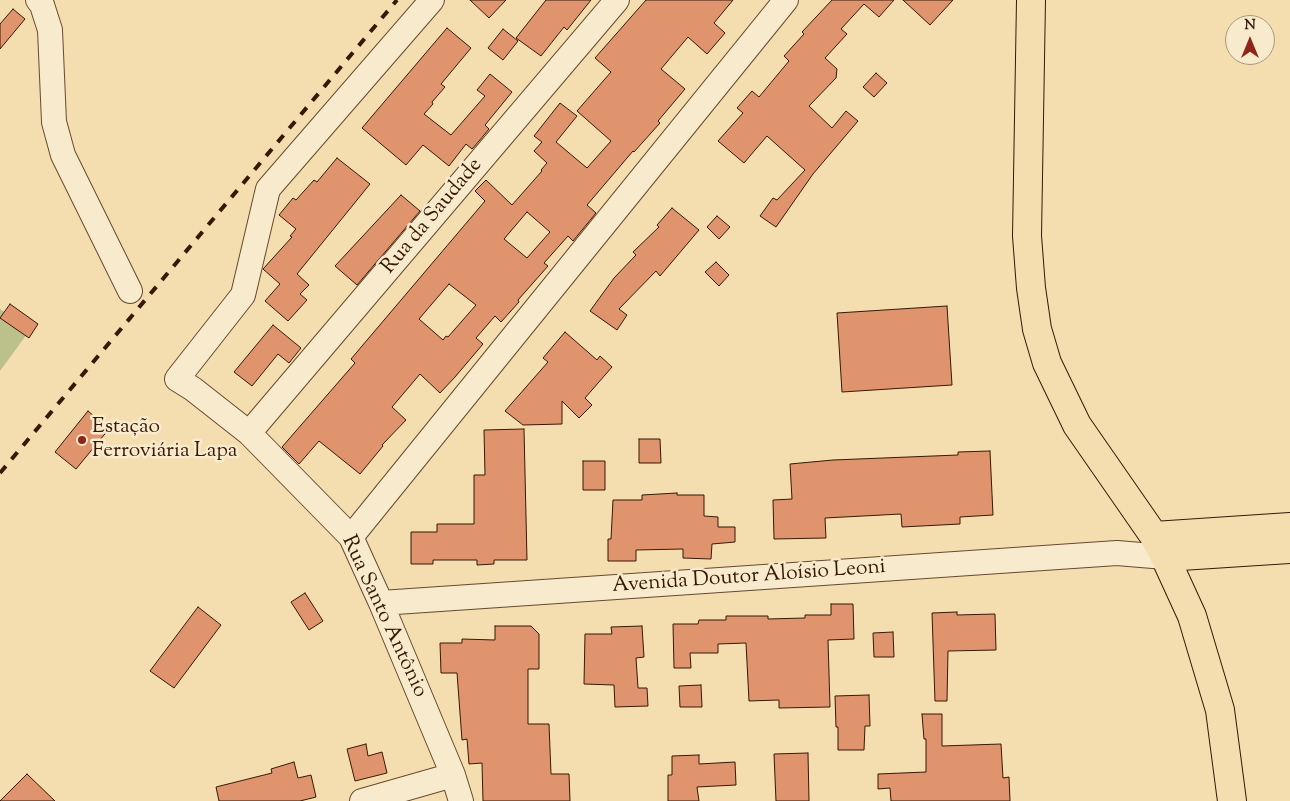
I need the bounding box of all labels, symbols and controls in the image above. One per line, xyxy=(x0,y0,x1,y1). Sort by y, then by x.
north arrow xyxy=(1225,15,1275,65)
text: N xyxy=(1244,16,1256,36)
street label: Rua da Saudade xyxy=(377,154,489,280)
place label: Estação Ferroviária Lapa xyxy=(92,415,238,465)
marker: Estação Ferroviária Lapa xyxy=(76,434,88,446)
street label: Rua Santo Antônio xyxy=(334,532,432,702)
street label: Avenida Doutor Aloísio Leoni xyxy=(611,556,887,600)

